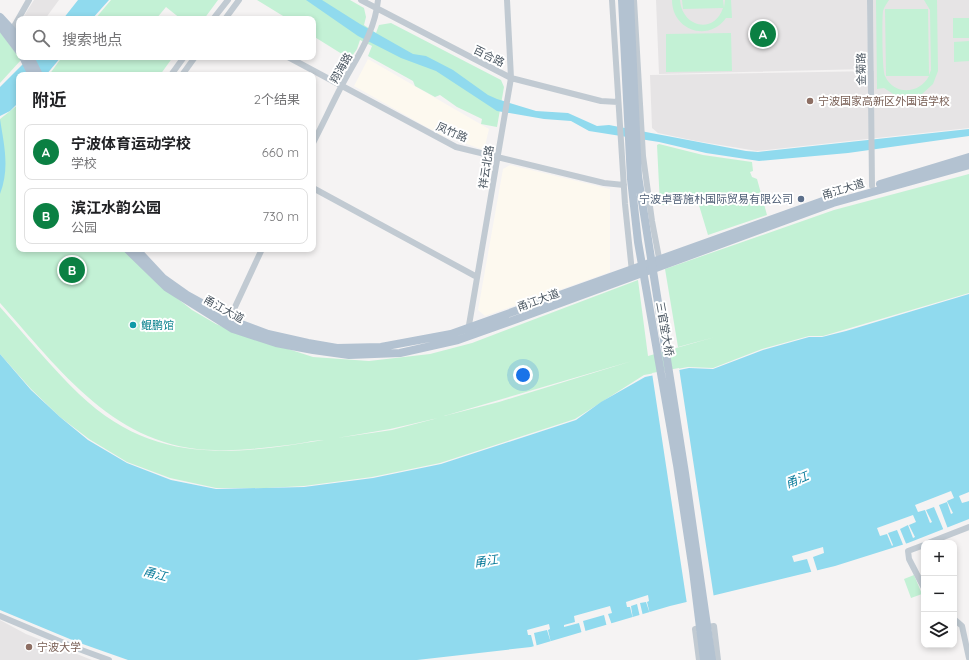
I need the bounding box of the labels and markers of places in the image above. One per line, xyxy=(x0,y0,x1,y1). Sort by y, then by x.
pin: A xyxy=(750,19,776,49)
place label: 宁波国家高新区外国语学校 xyxy=(818,94,950,108)
marker: 宁波国家高新区外国语学校 xyxy=(805,96,815,106)
place label: 宁波卓菩施朴国际贸易有限公司 xyxy=(639,192,793,206)
marker: 宁波卓菩施朴国际贸易有限公司 xyxy=(796,194,806,204)
pin: B xyxy=(59,255,85,285)
place label: 鲲鹏馆 xyxy=(141,318,174,332)
marker: 鲲鹏馆 xyxy=(128,320,138,330)
place label: 宁波大学 xyxy=(37,640,81,654)
marker: 宁波大学 xyxy=(24,642,34,652)

